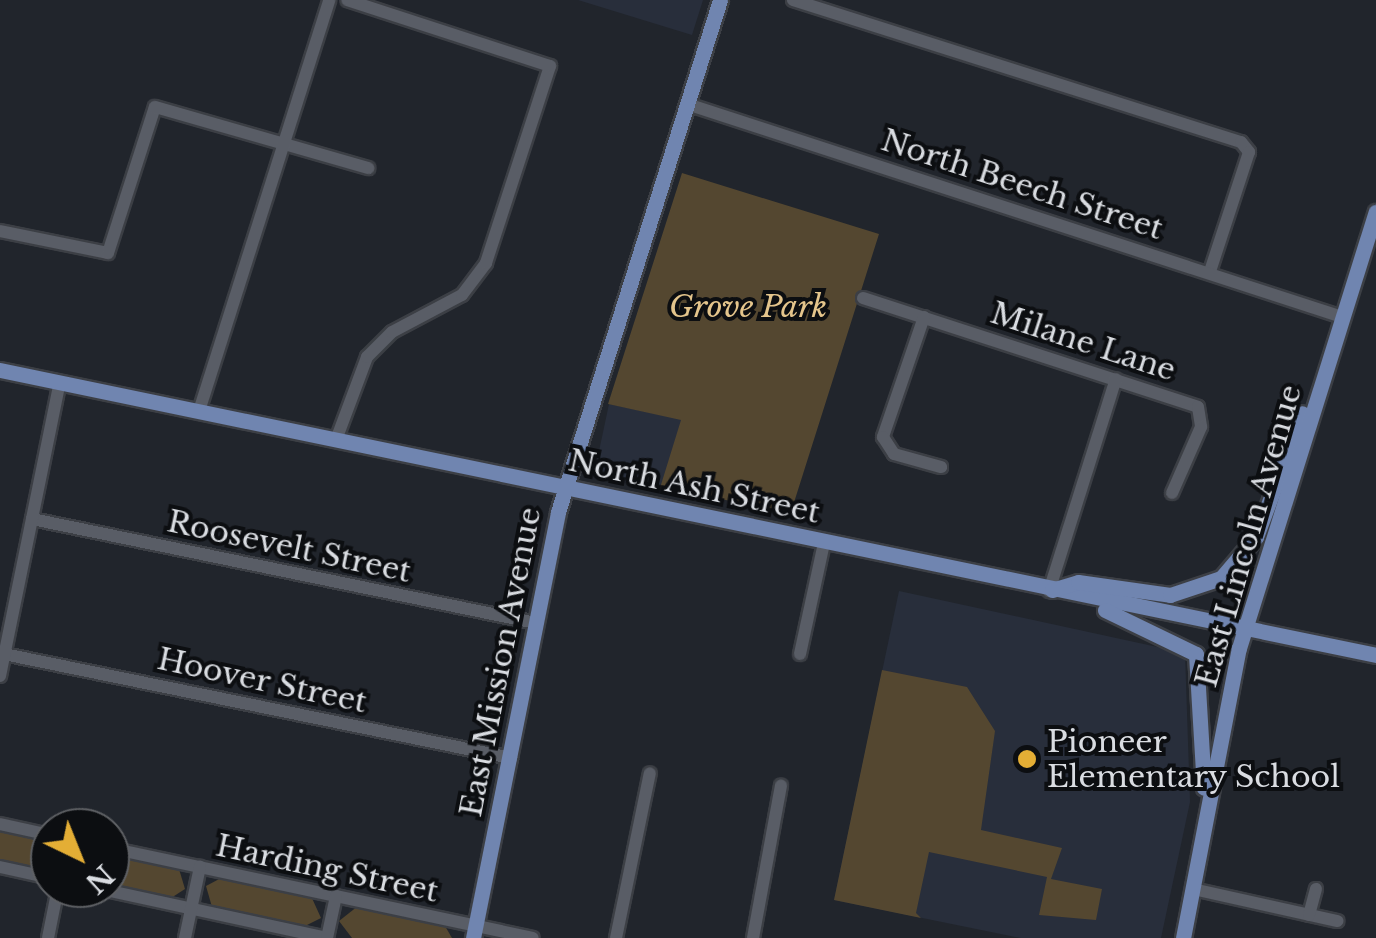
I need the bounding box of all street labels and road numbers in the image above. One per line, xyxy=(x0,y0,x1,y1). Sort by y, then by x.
street label: North Beech Street xyxy=(877,123,1167,247)
street label: Milane Lane xyxy=(986,295,1180,389)
street label: East Lincoln Avenue xyxy=(1188,380,1310,692)
street label: North Ash Street xyxy=(565,443,823,531)
street label: Roosevelt Street xyxy=(164,504,414,590)
street label: East Mission Avenue xyxy=(453,504,549,820)
street label: Hoover Street xyxy=(154,641,370,721)
street label: Harding Street xyxy=(213,828,441,910)

